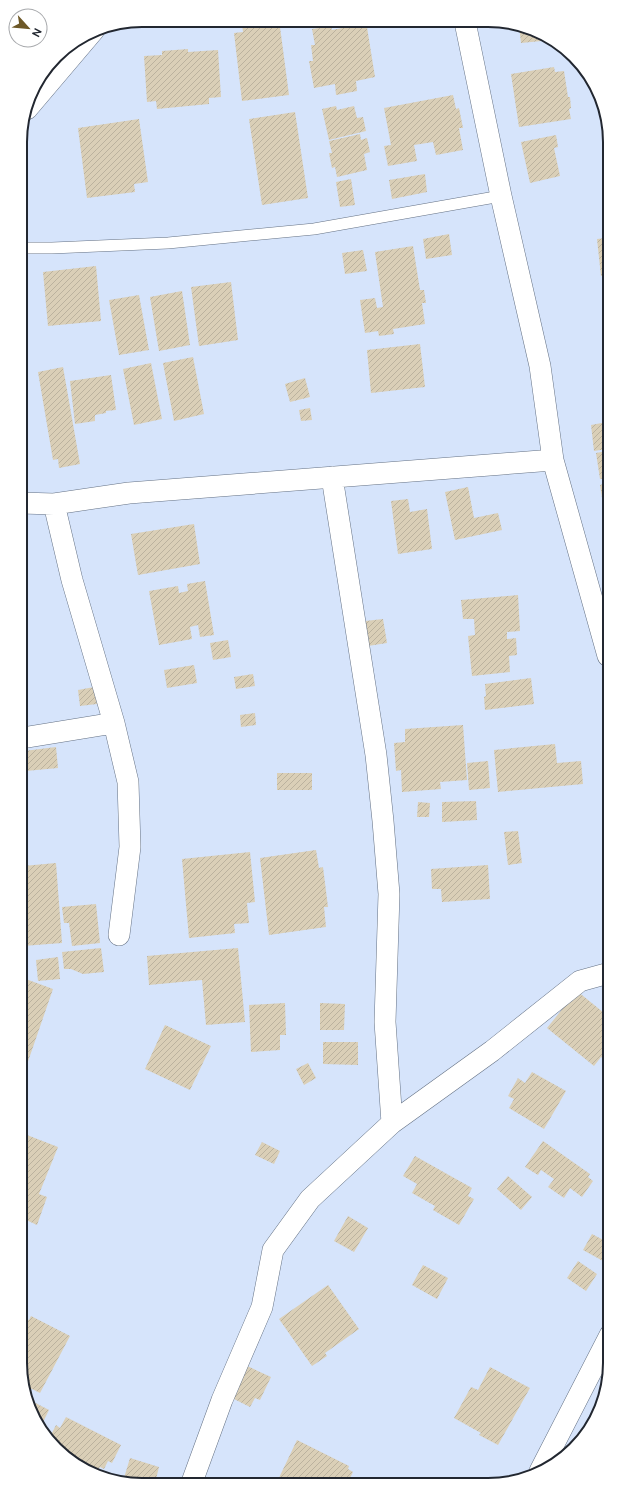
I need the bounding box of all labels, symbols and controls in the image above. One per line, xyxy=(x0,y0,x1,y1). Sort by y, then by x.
north arrow xyxy=(8,8,48,48)
text: N xyxy=(29,26,45,39)

